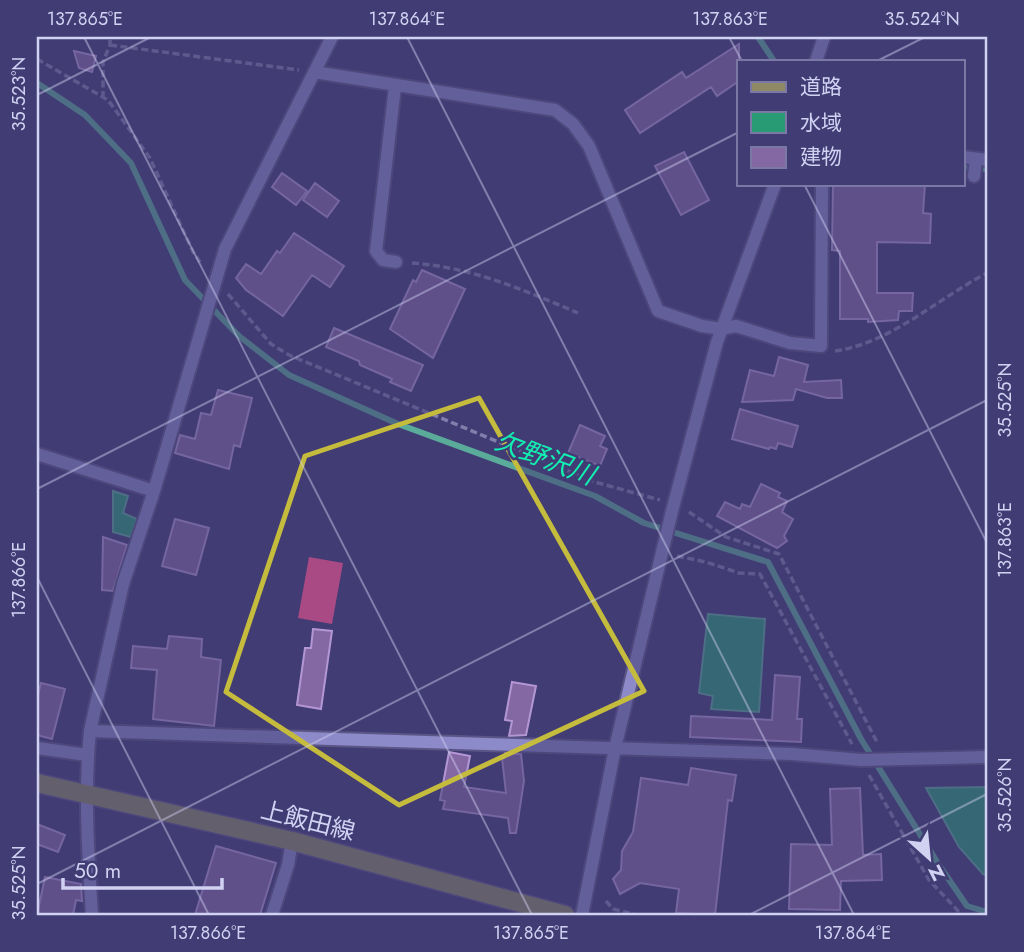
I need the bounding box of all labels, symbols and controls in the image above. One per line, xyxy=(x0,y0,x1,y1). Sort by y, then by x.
text: 137.865°E xyxy=(47,6,123,32)
text: 137.864°E xyxy=(369,6,445,32)
text: 137.863°E xyxy=(692,6,768,32)
text: 35.524°N xyxy=(884,6,960,32)
text: 35.523°N xyxy=(6,57,32,131)
legend xyxy=(737,60,964,186)
text: 道路 xyxy=(800,72,842,102)
text: 水域 xyxy=(800,108,842,138)
text: 建物 xyxy=(800,142,842,172)
text: 35.525°N xyxy=(992,363,1018,437)
water label: 欠野沢川 xyxy=(490,422,603,495)
text: 137.863°E xyxy=(992,502,1018,578)
text: 137.866°E xyxy=(6,542,32,618)
text: 35.526°N xyxy=(992,757,1018,833)
street label: 上飯田線 xyxy=(257,792,359,849)
north arrow xyxy=(894,822,964,892)
text: 35.525°N xyxy=(6,846,32,920)
scale bar xyxy=(63,847,222,891)
text: 50 m xyxy=(74,856,121,886)
text: N xyxy=(924,857,949,888)
text: 137.866°E xyxy=(170,920,246,946)
text: 137.865°E xyxy=(493,920,569,946)
text: 137.864°E xyxy=(815,920,891,946)

